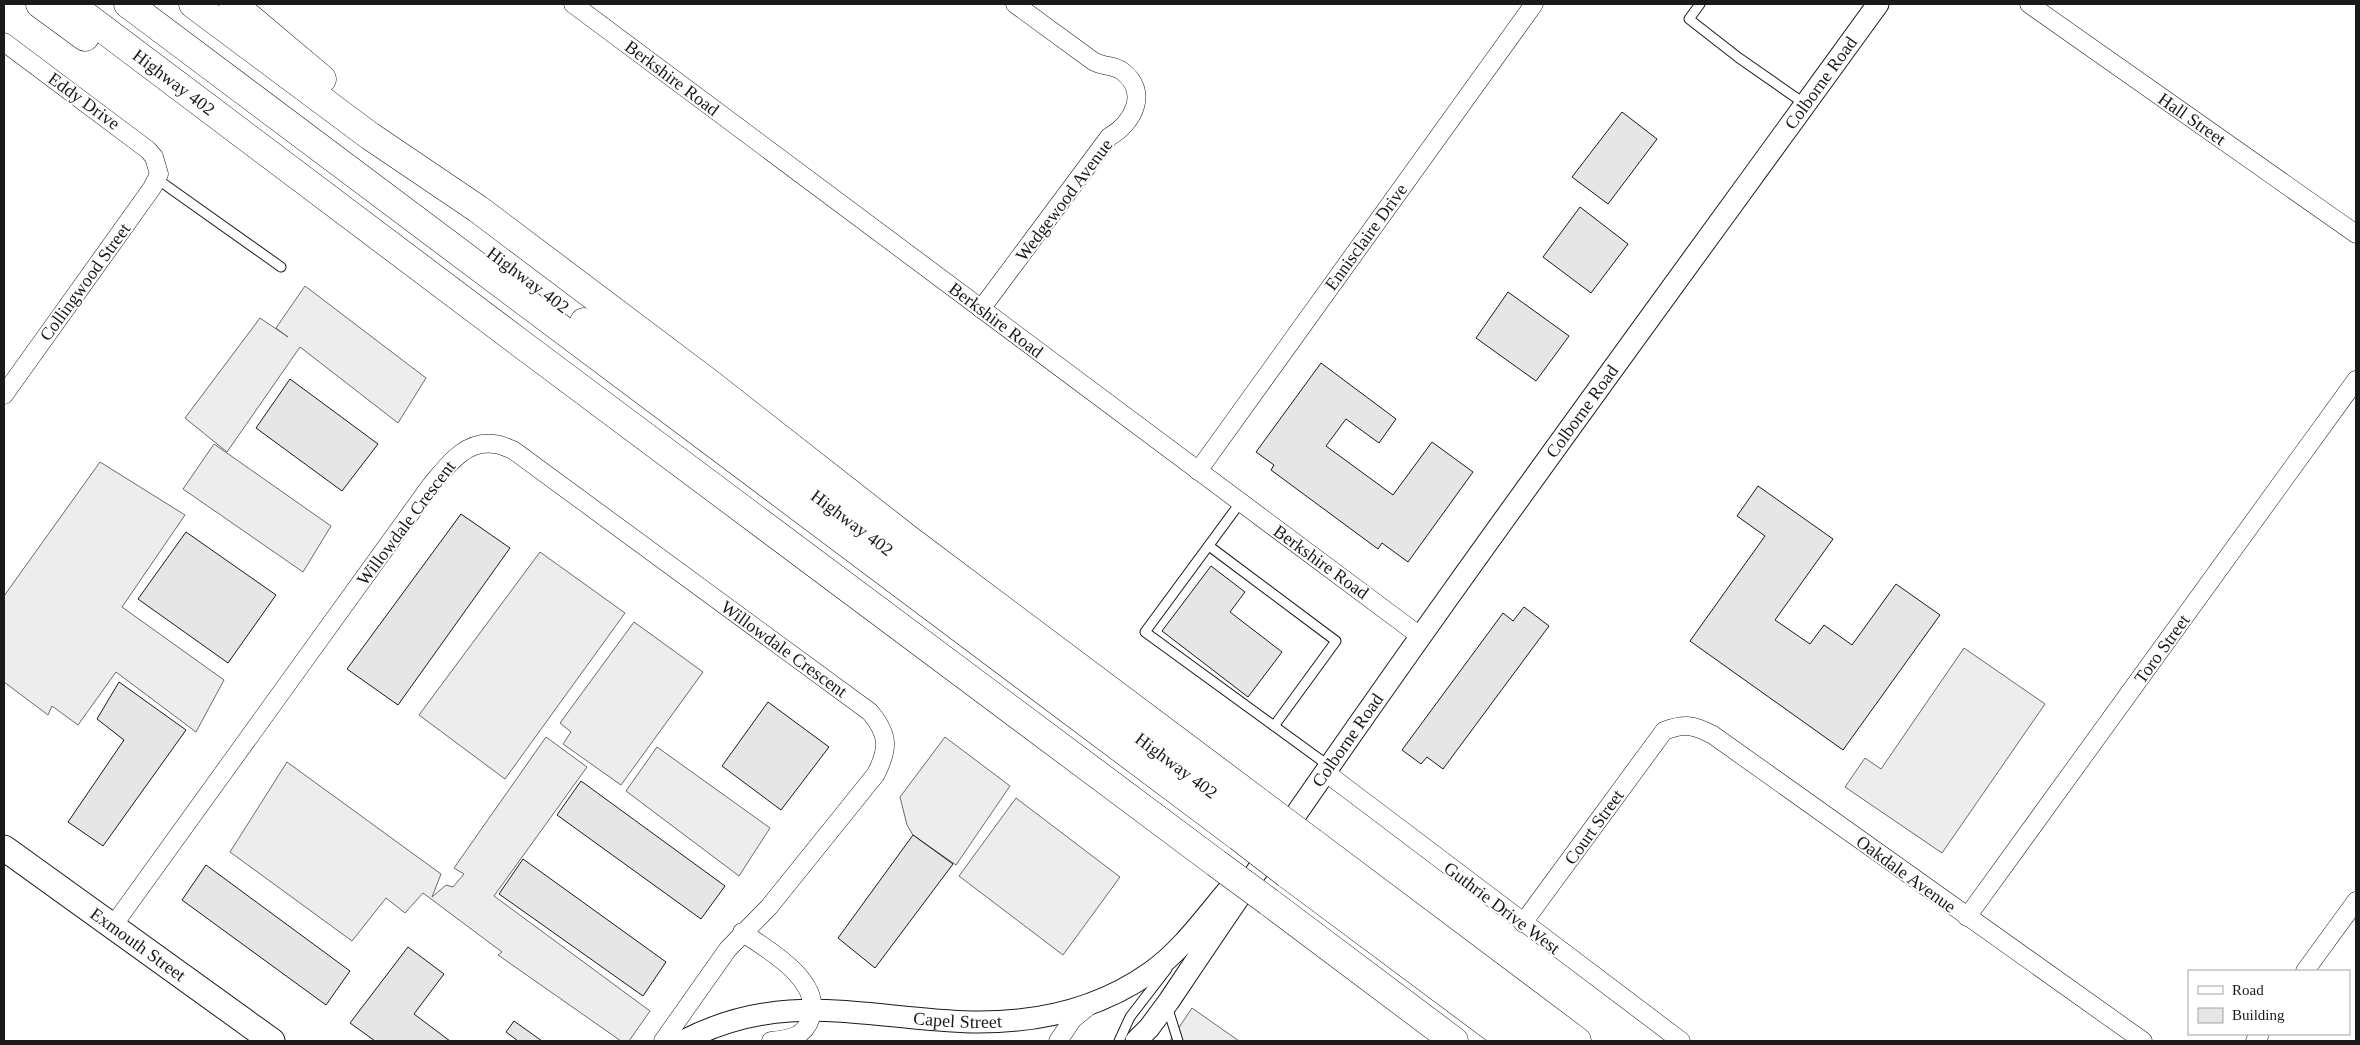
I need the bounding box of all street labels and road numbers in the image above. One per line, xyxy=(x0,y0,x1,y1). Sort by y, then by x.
street label: Colborne Road xyxy=(1780,33,1861,133)
street label: Berkshire Road xyxy=(621,36,723,120)
street label: Highway 402 xyxy=(129,45,219,120)
street label: Eddy Drive xyxy=(44,68,124,134)
street label: Hall Street xyxy=(2155,89,2229,149)
street label: Wedgewood Avenue xyxy=(1012,135,1116,265)
street label: Ennisclaire Drive xyxy=(1321,180,1411,294)
street label: Collingwood Street xyxy=(36,219,134,345)
street label: Highway 402 xyxy=(483,243,573,317)
street label: Berkshire Road xyxy=(945,278,1047,362)
street label: Colborne Road xyxy=(1542,361,1622,462)
street label: Willowdale Crescent xyxy=(353,457,459,589)
street label: Highway 402 xyxy=(807,486,897,560)
street label: Berkshire Road xyxy=(1270,521,1372,603)
street label: Willowdale Crescent xyxy=(717,597,851,701)
street label: Toro Street xyxy=(2130,611,2194,687)
street label: Colborne Road xyxy=(1308,690,1387,791)
street label: Highway 402 xyxy=(1131,728,1221,803)
street label: Court Street xyxy=(1560,786,1628,868)
street label: Oakdale Avenue xyxy=(1852,831,1960,917)
street label: Guthrie Drive West xyxy=(1440,858,1564,958)
street label: Exmouth Street xyxy=(86,903,189,985)
street label: Capel Street xyxy=(912,1008,1002,1032)

